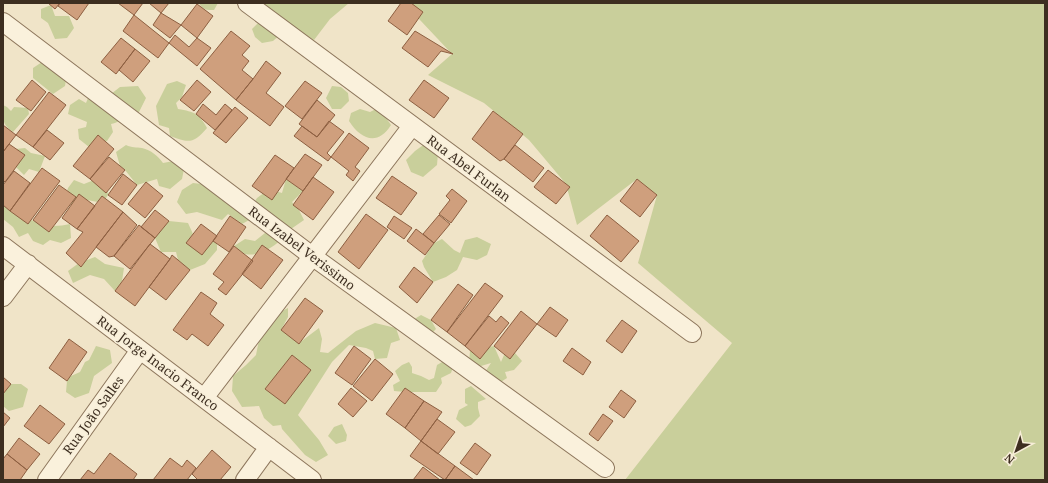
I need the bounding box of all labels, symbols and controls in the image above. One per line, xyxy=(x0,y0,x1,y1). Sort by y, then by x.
street label: Rua Abel Furlan xyxy=(423,130,515,206)
street label: Rua Izabel Verissimo xyxy=(245,202,359,294)
street label: Rua Jorge Inacio Franco xyxy=(93,311,223,415)
street label: Rua João Salles xyxy=(58,372,128,458)
north arrow xyxy=(996,431,1036,471)
text: N xyxy=(1001,450,1017,468)

